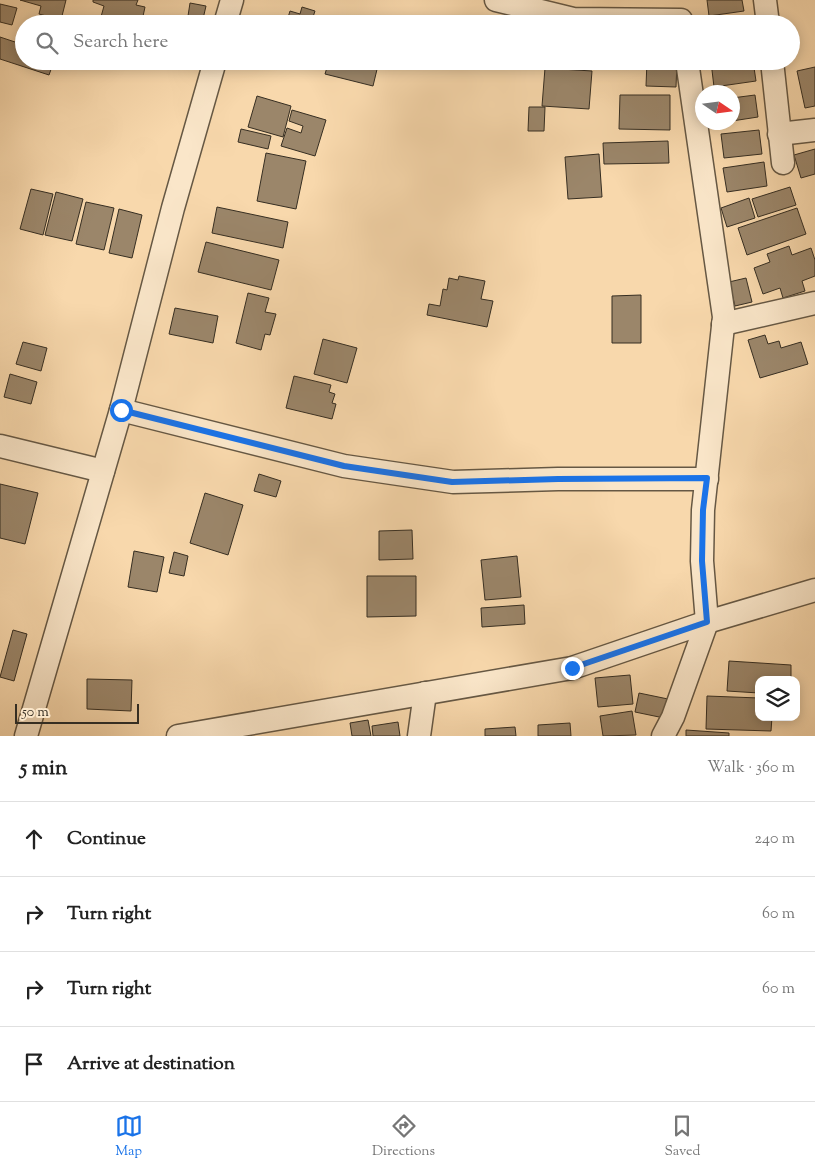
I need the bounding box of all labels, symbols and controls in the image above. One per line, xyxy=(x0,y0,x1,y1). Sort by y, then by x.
search box xyxy=(15,15,800,70)
icon: search xyxy=(33,29,61,57)
text: Search here xyxy=(73,29,168,56)
north arrow xyxy=(695,85,740,130)
route start xyxy=(110,399,133,422)
route end xyxy=(561,657,584,680)
map controls xyxy=(755,676,800,721)
button: layers xyxy=(755,676,800,721)
scale bar xyxy=(15,701,139,724)
text: 50 m xyxy=(22,703,49,723)
text: 5 min xyxy=(20,754,67,784)
text: Walk · 360 m xyxy=(707,757,795,780)
icon: ahead xyxy=(20,825,48,853)
text: Continue xyxy=(67,826,146,853)
text: 240 m xyxy=(754,828,795,851)
icon: right xyxy=(20,900,48,928)
text: Turn right xyxy=(67,901,151,928)
text: 60 m xyxy=(762,903,795,926)
icon: right xyxy=(20,975,48,1003)
text: Turn right xyxy=(67,976,151,1003)
text: 60 m xyxy=(762,978,795,1001)
icon: arrive xyxy=(20,1050,48,1078)
text: Arrive at destination xyxy=(67,1051,235,1078)
tab: Map xyxy=(115,1112,143,1162)
tab: Directions xyxy=(372,1112,435,1162)
tab: Saved xyxy=(664,1112,700,1162)

